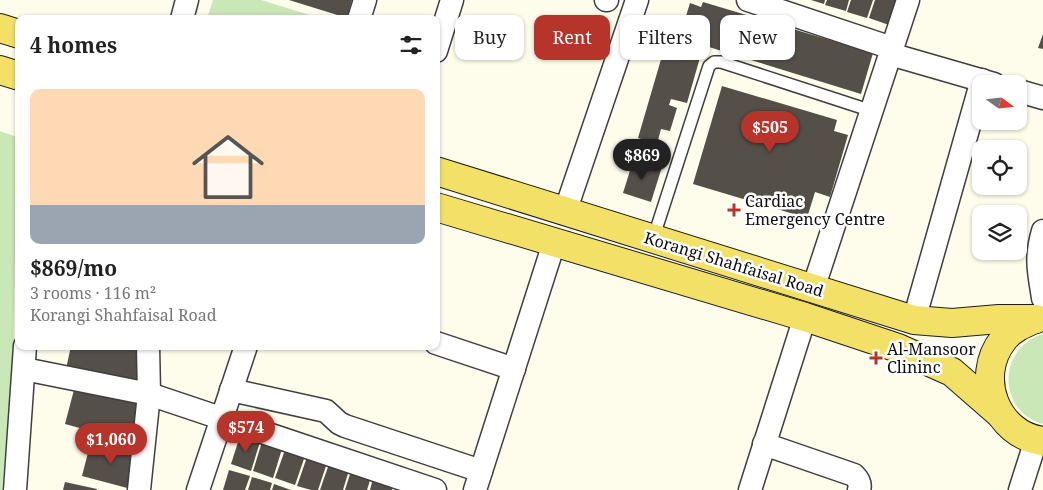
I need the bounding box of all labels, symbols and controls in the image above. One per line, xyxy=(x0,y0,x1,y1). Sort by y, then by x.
chip: Buy xyxy=(455,15,524,60)
chip: Rent xyxy=(534,15,610,60)
chip: Filters xyxy=(620,15,710,60)
chip: New xyxy=(720,15,795,60)
text: 4 homes xyxy=(30,31,117,59)
icon: filters xyxy=(397,31,425,59)
north arrow xyxy=(972,75,1028,130)
map controls xyxy=(972,75,1027,260)
pin: $505 xyxy=(740,110,800,153)
text: $505 xyxy=(752,116,788,138)
icon: home xyxy=(183,122,273,212)
pin: $869 xyxy=(612,138,672,181)
button: locate xyxy=(972,140,1027,195)
text: $869 xyxy=(624,144,660,166)
place label: Cardiac Emergency Centre xyxy=(745,190,885,230)
marker: Cardiac Emergency Centre xyxy=(727,203,741,217)
button: layers xyxy=(972,205,1027,260)
street label: Korangi Shahfaisal Road xyxy=(642,226,827,302)
text: $869/mo xyxy=(30,254,117,282)
text: 3 rooms · 116 m² xyxy=(30,282,156,304)
text: Korangi Shahfaisal Road xyxy=(30,304,217,326)
place label: Al-Mansoor Clininc xyxy=(887,338,976,378)
marker: Al-Mansoor Clininc xyxy=(869,351,883,365)
pin: $574 xyxy=(216,410,276,453)
text: $574 xyxy=(228,416,264,438)
pin: $1,060 xyxy=(70,422,152,465)
text: $1,060 xyxy=(86,428,136,450)

